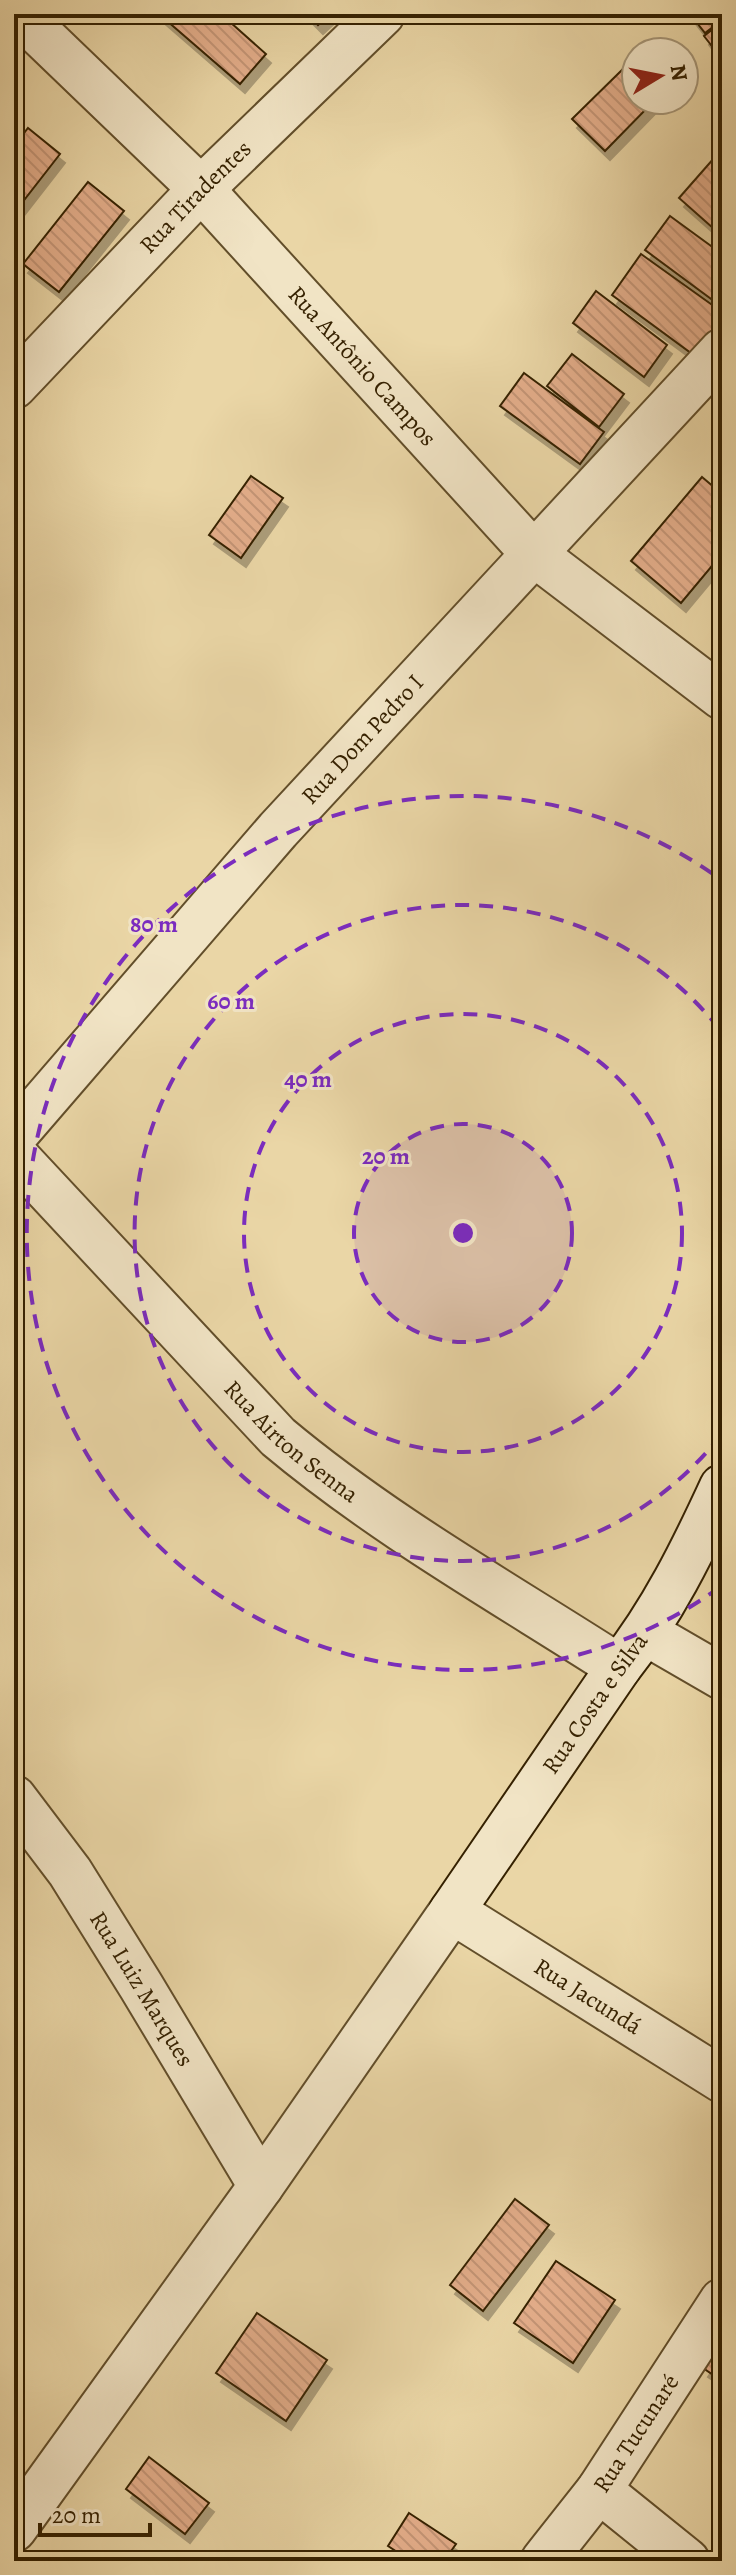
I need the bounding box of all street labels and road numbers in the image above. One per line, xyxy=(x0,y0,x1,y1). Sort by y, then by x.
street label: Rua Tiradentes xyxy=(132,133,258,260)
street label: Rua Antônio Campos xyxy=(281,279,444,453)
street label: Rua Dom Pedro I xyxy=(294,667,431,811)
street label: Rua Airton Senna xyxy=(217,1373,366,1511)
street label: Rua Costa e Silva xyxy=(535,1626,656,1780)
street label: Rua Luiz Marques xyxy=(82,1905,202,2072)
street label: Rua Jacundá xyxy=(528,1950,649,2042)
street label: Rua Tucunaré xyxy=(585,2368,686,2499)

